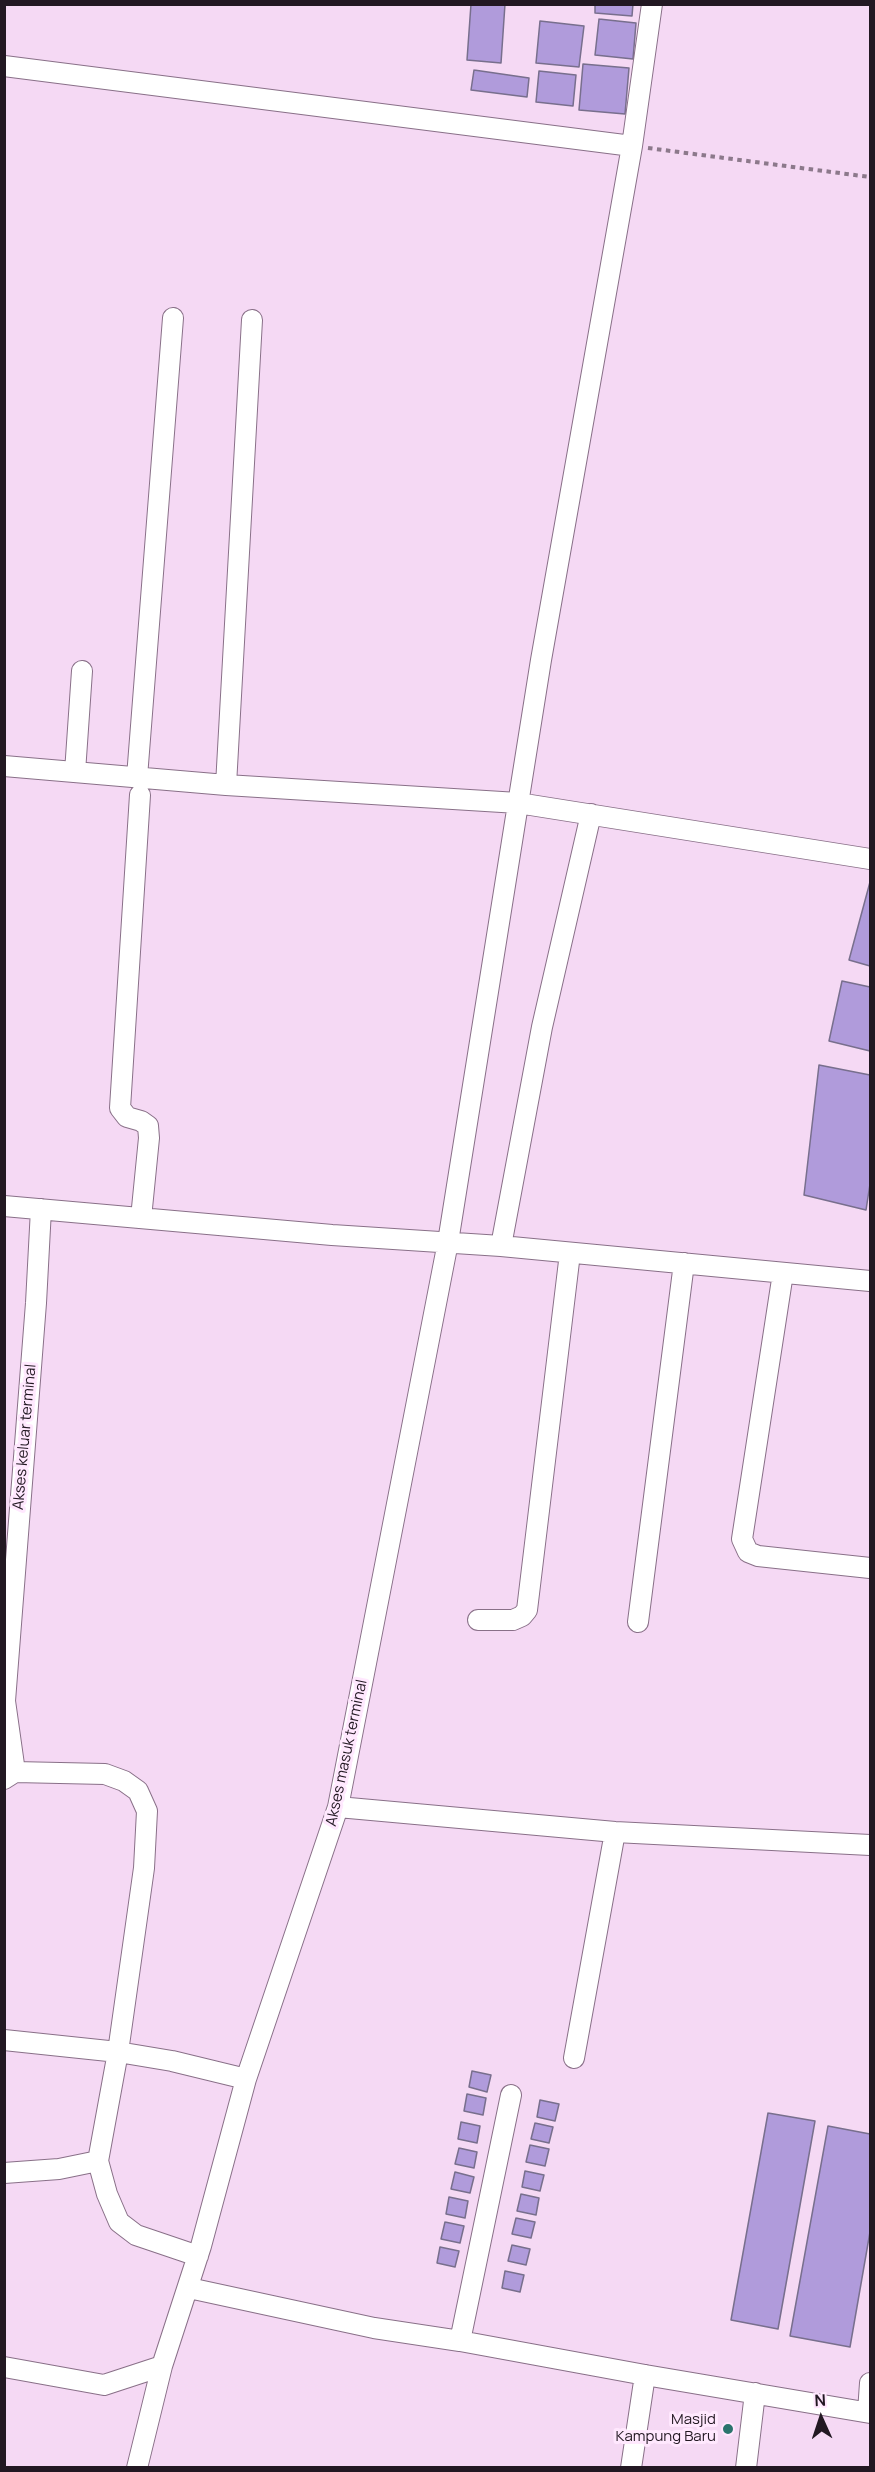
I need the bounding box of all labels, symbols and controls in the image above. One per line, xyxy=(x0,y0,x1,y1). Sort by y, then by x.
street label: Akses keluar terminal xyxy=(10,1363,40,1511)
street label: Akses masuk terminal xyxy=(323,1678,371,1828)
north arrow xyxy=(791,2388,851,2448)
text: N xyxy=(814,2389,826,2411)
place label: Masjid Kampung Baru xyxy=(616,2411,716,2446)
marker: Masjid Kampung Baru xyxy=(721,2422,735,2436)

